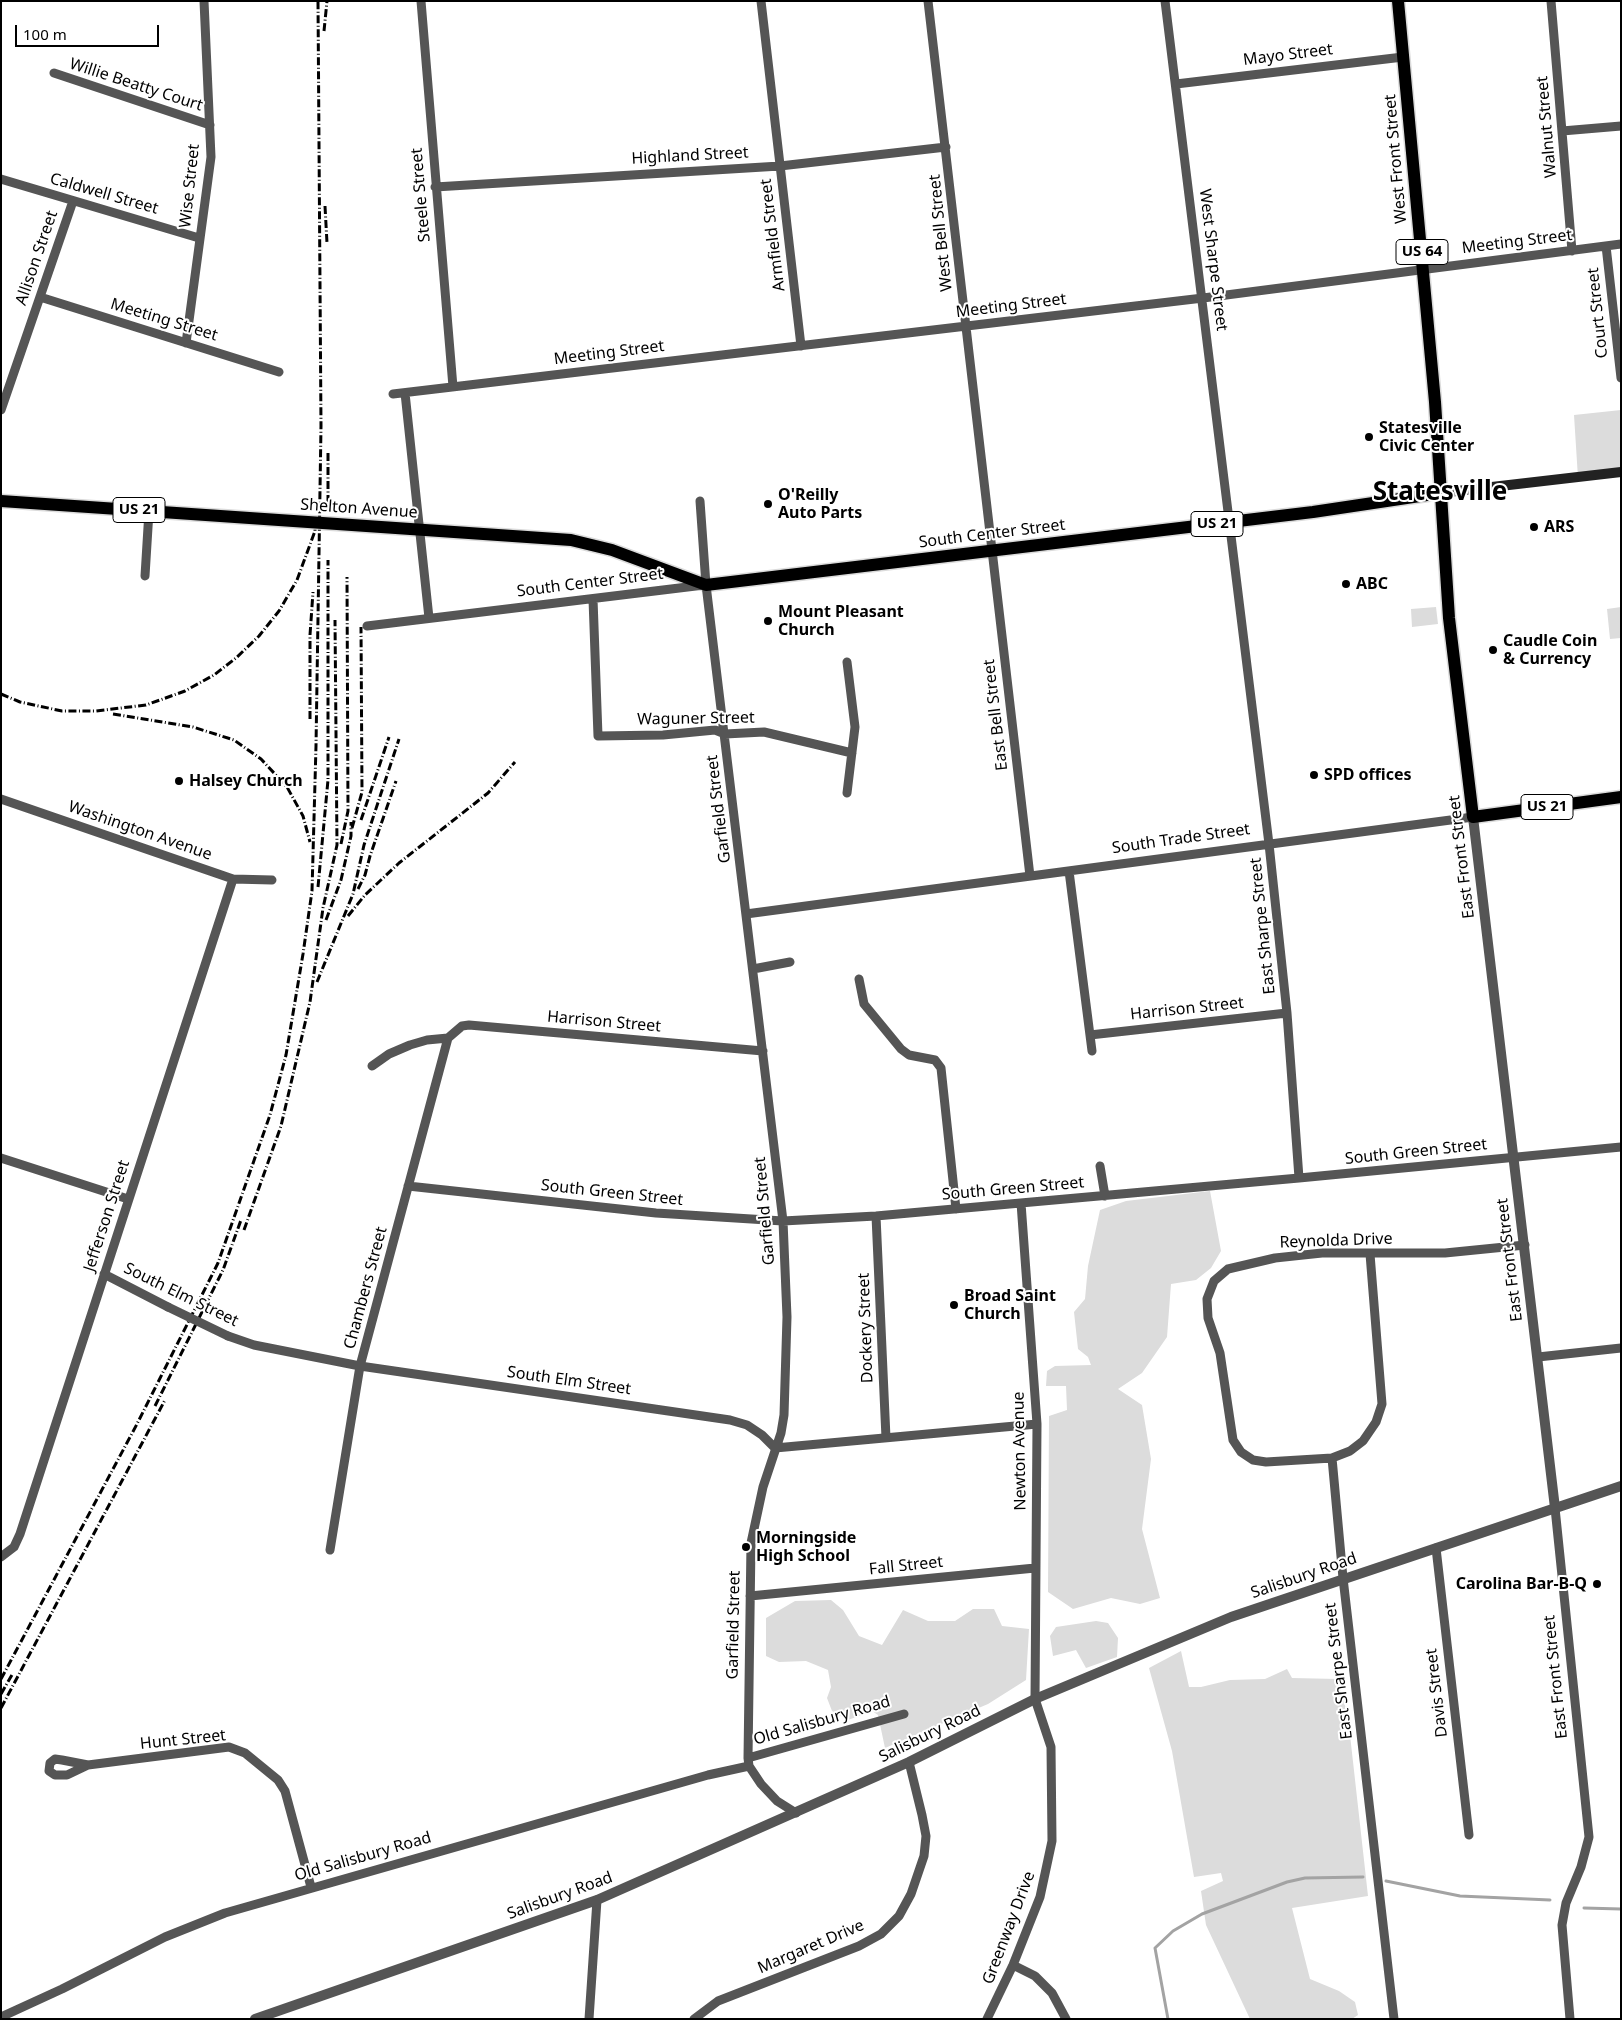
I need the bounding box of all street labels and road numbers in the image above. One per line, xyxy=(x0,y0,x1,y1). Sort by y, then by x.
street label: Mayo Street xyxy=(1242,40,1334,70)
street label: Willie Beatty Court xyxy=(67,54,205,116)
street label: Walnut Street xyxy=(1533,75,1561,179)
street label: West Front Street xyxy=(1381,93,1411,225)
street label: Wise Street xyxy=(176,143,204,229)
street label: Highland Street xyxy=(631,143,749,169)
street label: Steele Street xyxy=(407,147,435,243)
street label: Caldwell Street xyxy=(48,169,160,219)
street label: West Bell Street xyxy=(925,173,957,293)
street label: Armfield Street xyxy=(757,178,789,292)
street label: West Sharpe Street xyxy=(1195,188,1231,332)
street label: Allison Street xyxy=(12,208,62,308)
street label: Meeting Street xyxy=(1461,226,1573,258)
road number: US 64 xyxy=(1396,240,1448,264)
street label: Court Street xyxy=(1584,267,1612,359)
street label: Meeting Street xyxy=(955,290,1067,322)
street label: Meeting Street xyxy=(108,295,220,345)
street label: Meeting Street xyxy=(553,337,665,369)
street label: Shelton Avenue xyxy=(300,495,418,523)
road number: US 21 xyxy=(113,498,165,522)
road number: US 21 xyxy=(1191,512,1243,536)
street label: South Center Street xyxy=(918,515,1066,553)
street label: South Center Street xyxy=(516,564,664,602)
street label: East Bell Street xyxy=(980,658,1012,772)
street label: Waguner Street xyxy=(637,708,755,730)
street label: Garfield Street xyxy=(703,754,735,864)
street label: East Front Street xyxy=(1445,794,1479,920)
road number: US 21 xyxy=(1521,794,1573,820)
street label: Washington Avenue xyxy=(66,797,214,865)
street label: South Trade Street xyxy=(1111,820,1251,858)
street label: East Sharpe Street xyxy=(1246,857,1280,995)
street label: Harrison Street xyxy=(1129,993,1245,1025)
street label: Harrison Street xyxy=(546,1007,662,1037)
street label: South Green Street xyxy=(1344,1135,1488,1169)
street label: Garfield Street xyxy=(751,1156,779,1266)
street label: Jefferson Street xyxy=(80,1158,134,1274)
street label: South Green Street xyxy=(941,1173,1085,1205)
street label: South Green Street xyxy=(540,1176,684,1210)
street label: East Front Street xyxy=(1493,1197,1527,1323)
street label: Chambers Street xyxy=(340,1225,392,1351)
street label: Reynolda Drive xyxy=(1279,1229,1393,1253)
street label: South Elm Street xyxy=(121,1259,241,1331)
street label: Dockery Street xyxy=(854,1273,878,1383)
street label: South Elm Street xyxy=(506,1363,632,1399)
street label: Newton Avenue xyxy=(1009,1391,1031,1511)
street label: Salisbury Road xyxy=(1249,1549,1359,1603)
street label: Fall Street xyxy=(868,1553,944,1579)
street label: Garfield Street xyxy=(723,1570,745,1680)
street label: East Sharpe Street xyxy=(1321,1602,1357,1740)
street label: East Front Street xyxy=(1540,1614,1572,1740)
street label: Davis Street xyxy=(1422,1647,1452,1739)
street label: Old Salisbury Road xyxy=(751,1692,893,1750)
street label: Salisbury Road xyxy=(876,1701,984,1767)
street label: Hunt Street xyxy=(139,1726,227,1754)
street label: Old Salisbury Road xyxy=(292,1828,434,1886)
street label: Salisbury Road xyxy=(505,1868,615,1924)
street label: Greenway Drive xyxy=(979,1869,1039,1987)
street label: Margaret Drive xyxy=(755,1916,867,1978)

